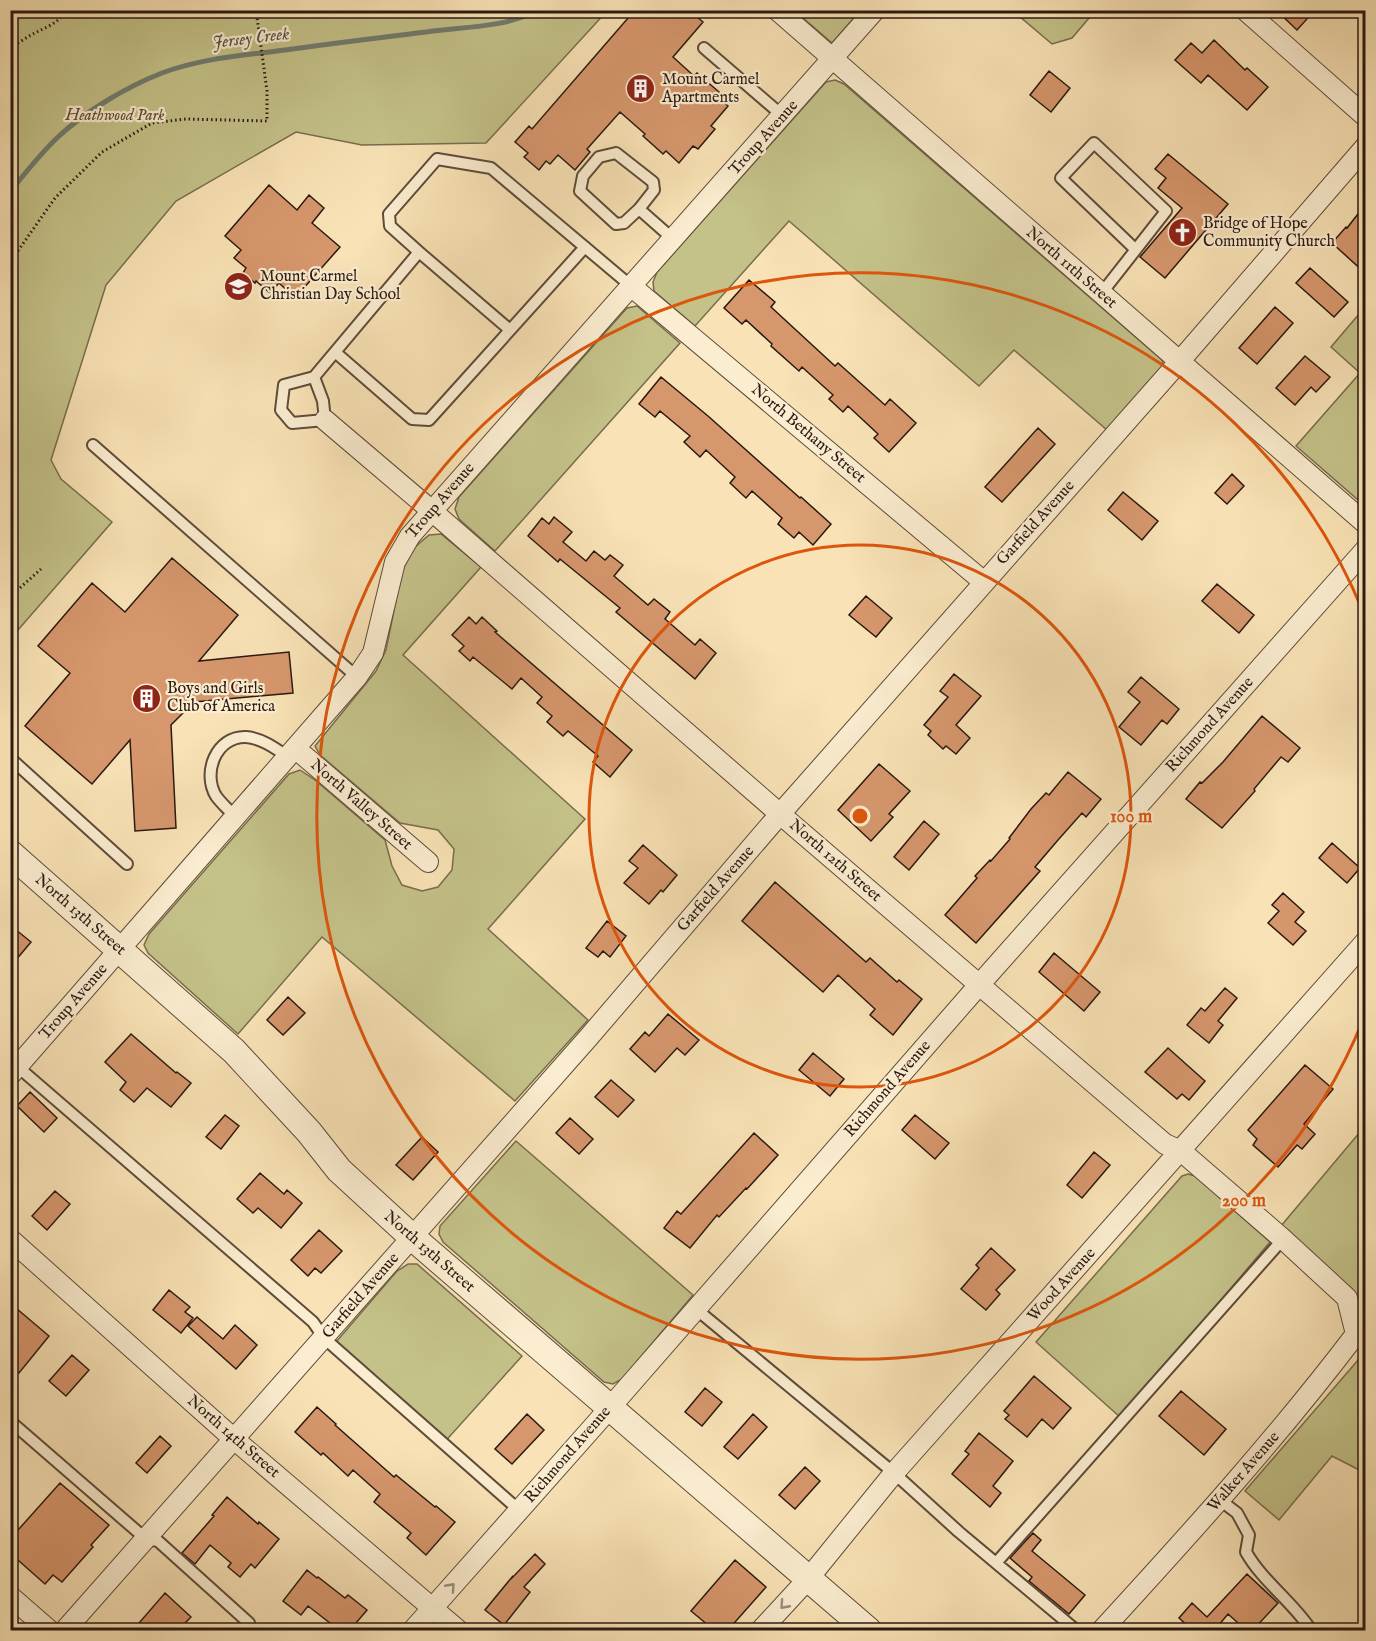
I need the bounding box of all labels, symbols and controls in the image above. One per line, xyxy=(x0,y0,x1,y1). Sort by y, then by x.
water label: Jersey Creek xyxy=(211,23,291,55)
place label: Mount Carmel Apartments xyxy=(661,70,760,108)
building icon: Mount Carmel Apartments xyxy=(625,73,657,105)
street label: Troup Avenue xyxy=(725,96,803,180)
park label: Heathwood Park xyxy=(65,106,165,126)
place label: Bridge of Hope Community Church xyxy=(1203,214,1335,252)
church icon: Bridge of Hope Community Church xyxy=(1166,217,1198,249)
street label: North 11th Street xyxy=(1021,223,1121,313)
place label: Mount Carmel Christian Day School xyxy=(260,267,401,305)
school or university icon: Mount Carmel Christian Day School xyxy=(223,270,255,302)
street label: North Bethany Street xyxy=(747,380,870,488)
street label: Troup Avenue xyxy=(403,459,479,543)
street label: Garfield Avenue xyxy=(993,476,1079,570)
street label: Richmond Avenue xyxy=(1162,673,1258,777)
place label: Boys and Girls Club of America xyxy=(167,679,275,717)
building icon: Boys and Girls Club of America xyxy=(130,682,162,714)
street label: North Valley Street xyxy=(306,755,417,855)
centre of rings xyxy=(850,806,870,826)
text: 100 m xyxy=(1110,806,1152,829)
street label: North 12th Street xyxy=(785,815,886,907)
street label: Garfield Avenue xyxy=(673,842,759,936)
street label: North 13th Street xyxy=(30,870,130,960)
street label: Troup Avenue xyxy=(36,960,112,1044)
street label: Richmond Avenue xyxy=(840,1036,936,1142)
text: 200 m xyxy=(1222,1190,1266,1213)
street label: North 13th Street xyxy=(379,1207,479,1297)
street label: Wood Avenue xyxy=(1024,1244,1100,1326)
street label: Garfield Avenue xyxy=(318,1249,404,1343)
street label: North 14th Street xyxy=(183,1391,284,1483)
street label: Richmond Avenue xyxy=(520,1402,616,1508)
street label: Walker Avenue xyxy=(1204,1428,1284,1516)
one-way arrow xyxy=(444,1582,455,1593)
one-way arrow xyxy=(780,1598,791,1608)

